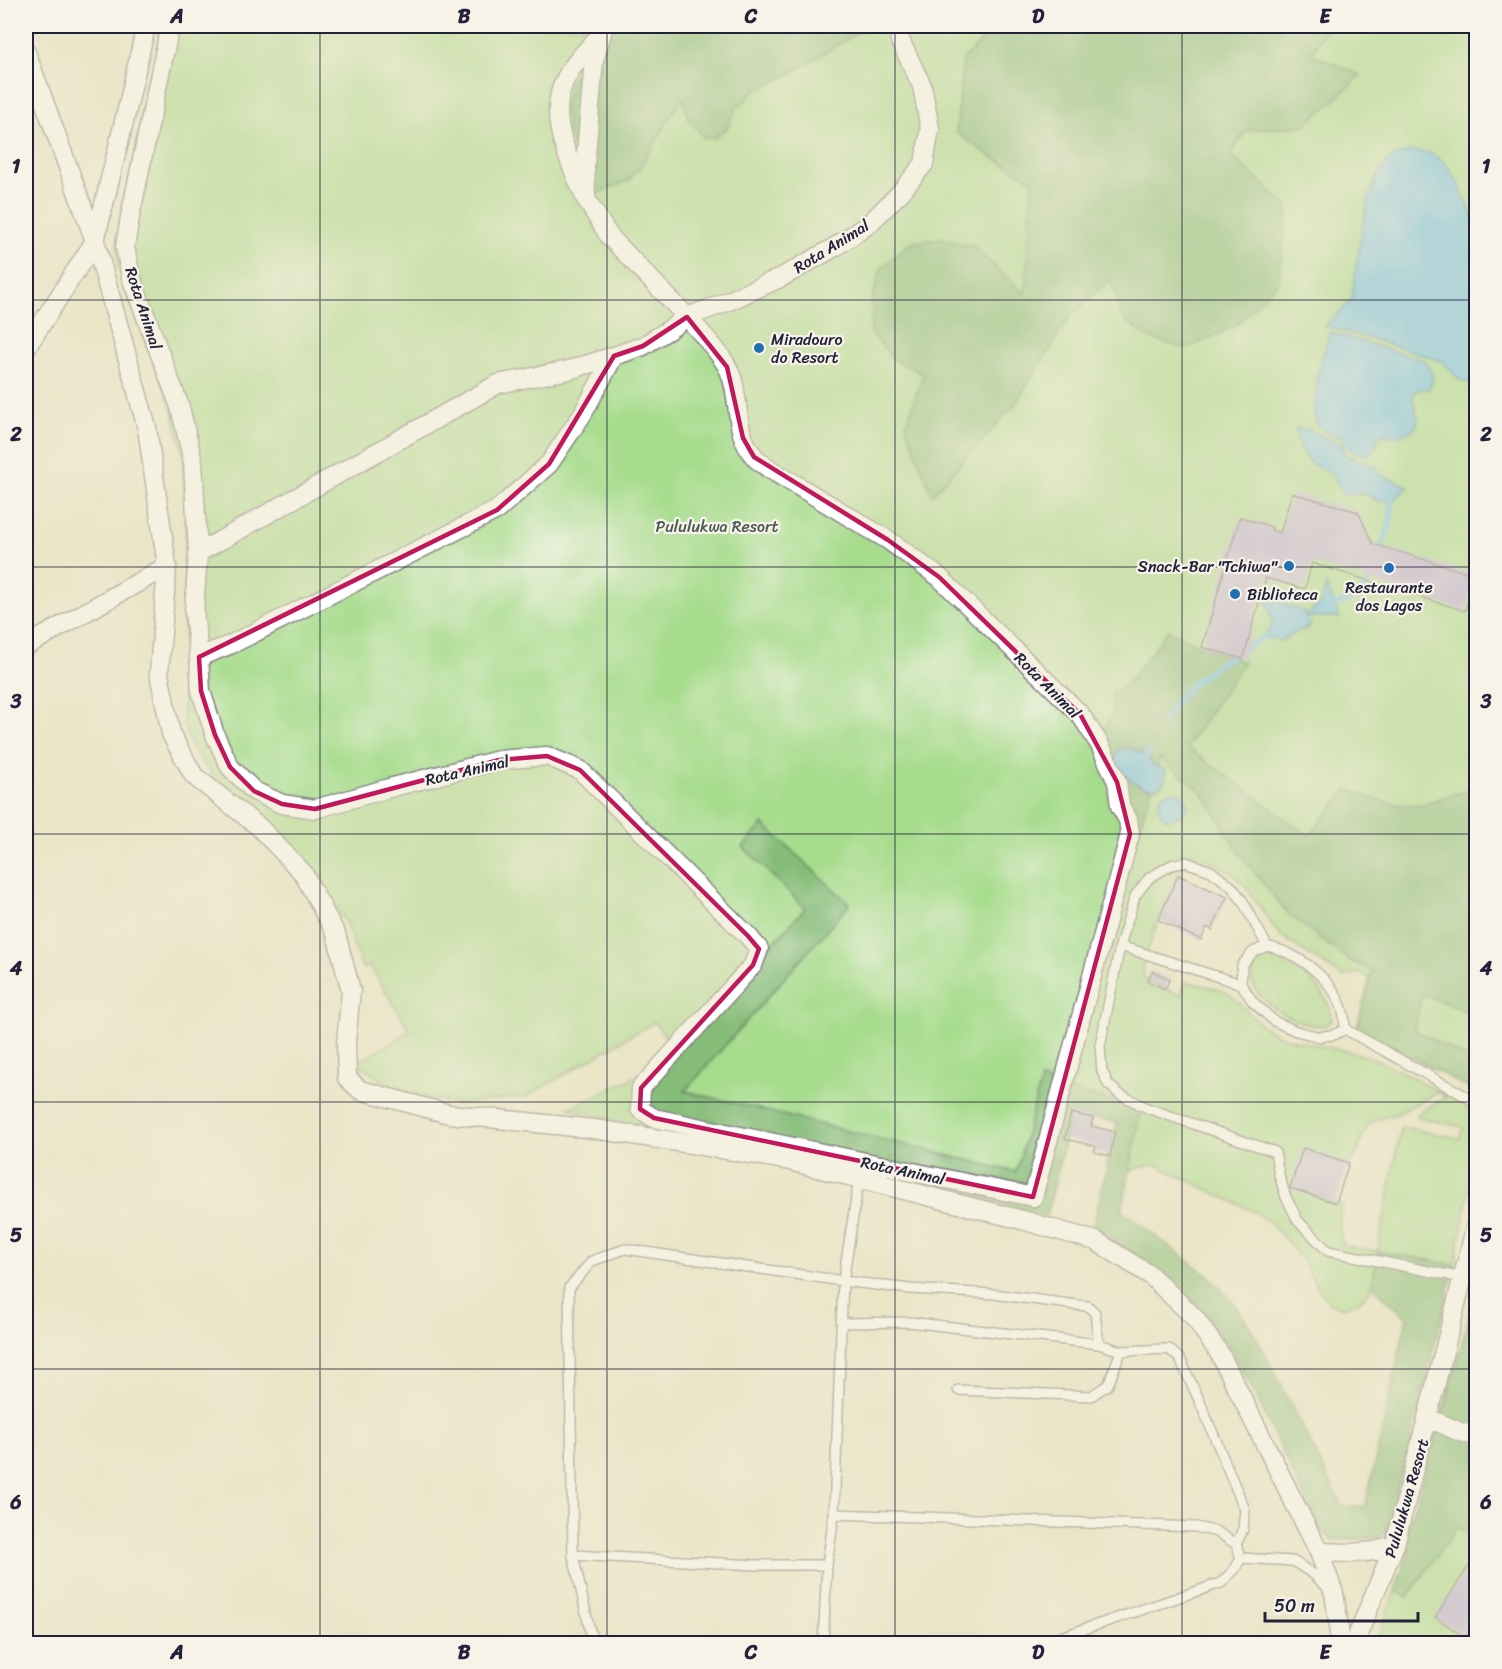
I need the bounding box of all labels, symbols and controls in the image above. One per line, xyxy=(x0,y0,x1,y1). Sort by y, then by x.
text: A xyxy=(169,0,184,34)
text: B xyxy=(458,0,471,34)
text: C xyxy=(744,0,758,34)
text: D xyxy=(1032,0,1045,34)
text: E xyxy=(1319,0,1332,34)
text: 1 xyxy=(12,149,21,184)
text: 1 xyxy=(1482,149,1491,184)
street label: Rota Animal xyxy=(787,211,876,281)
street label: Rota Animal xyxy=(117,263,171,354)
place label: Miradouro do Resort xyxy=(771,325,843,372)
marker: Miradouro do Resort xyxy=(752,341,766,355)
text: 2 xyxy=(9,417,22,452)
text: 2 xyxy=(1479,417,1492,452)
park label: Pululukwa Resort xyxy=(655,512,779,541)
place label: Snack-Bar "Tchiwa" xyxy=(1138,552,1278,581)
marker: Snack-Bar "Tchiwa" xyxy=(1282,559,1296,573)
marker: Restaurante dos Lagos xyxy=(1382,561,1396,575)
place label: Restaurante dos Lagos xyxy=(1345,573,1433,620)
place label: Biblioteca xyxy=(1247,580,1319,609)
marker: Biblioteca xyxy=(1228,587,1242,601)
street label: Rota Animal xyxy=(1007,645,1088,726)
text: 3 xyxy=(10,684,22,719)
text: 3 xyxy=(1480,684,1492,719)
street label: Rota Animal xyxy=(422,747,512,794)
text: 4 xyxy=(9,951,23,986)
text: 4 xyxy=(1479,951,1493,986)
street label: Rota Animal xyxy=(858,1147,948,1194)
text: 5 xyxy=(10,1218,22,1253)
text: 5 xyxy=(1480,1218,1492,1253)
street label: Pululukwa Resort xyxy=(1376,1435,1437,1561)
text: 6 xyxy=(9,1485,22,1520)
text: 6 xyxy=(1479,1485,1492,1520)
scale bar xyxy=(1265,1585,1418,1623)
text: 50 m xyxy=(1274,1590,1315,1622)
text: A xyxy=(169,1635,184,1669)
text: B xyxy=(458,1635,471,1669)
text: C xyxy=(744,1635,758,1669)
text: D xyxy=(1032,1635,1045,1669)
text: E xyxy=(1319,1635,1332,1669)

